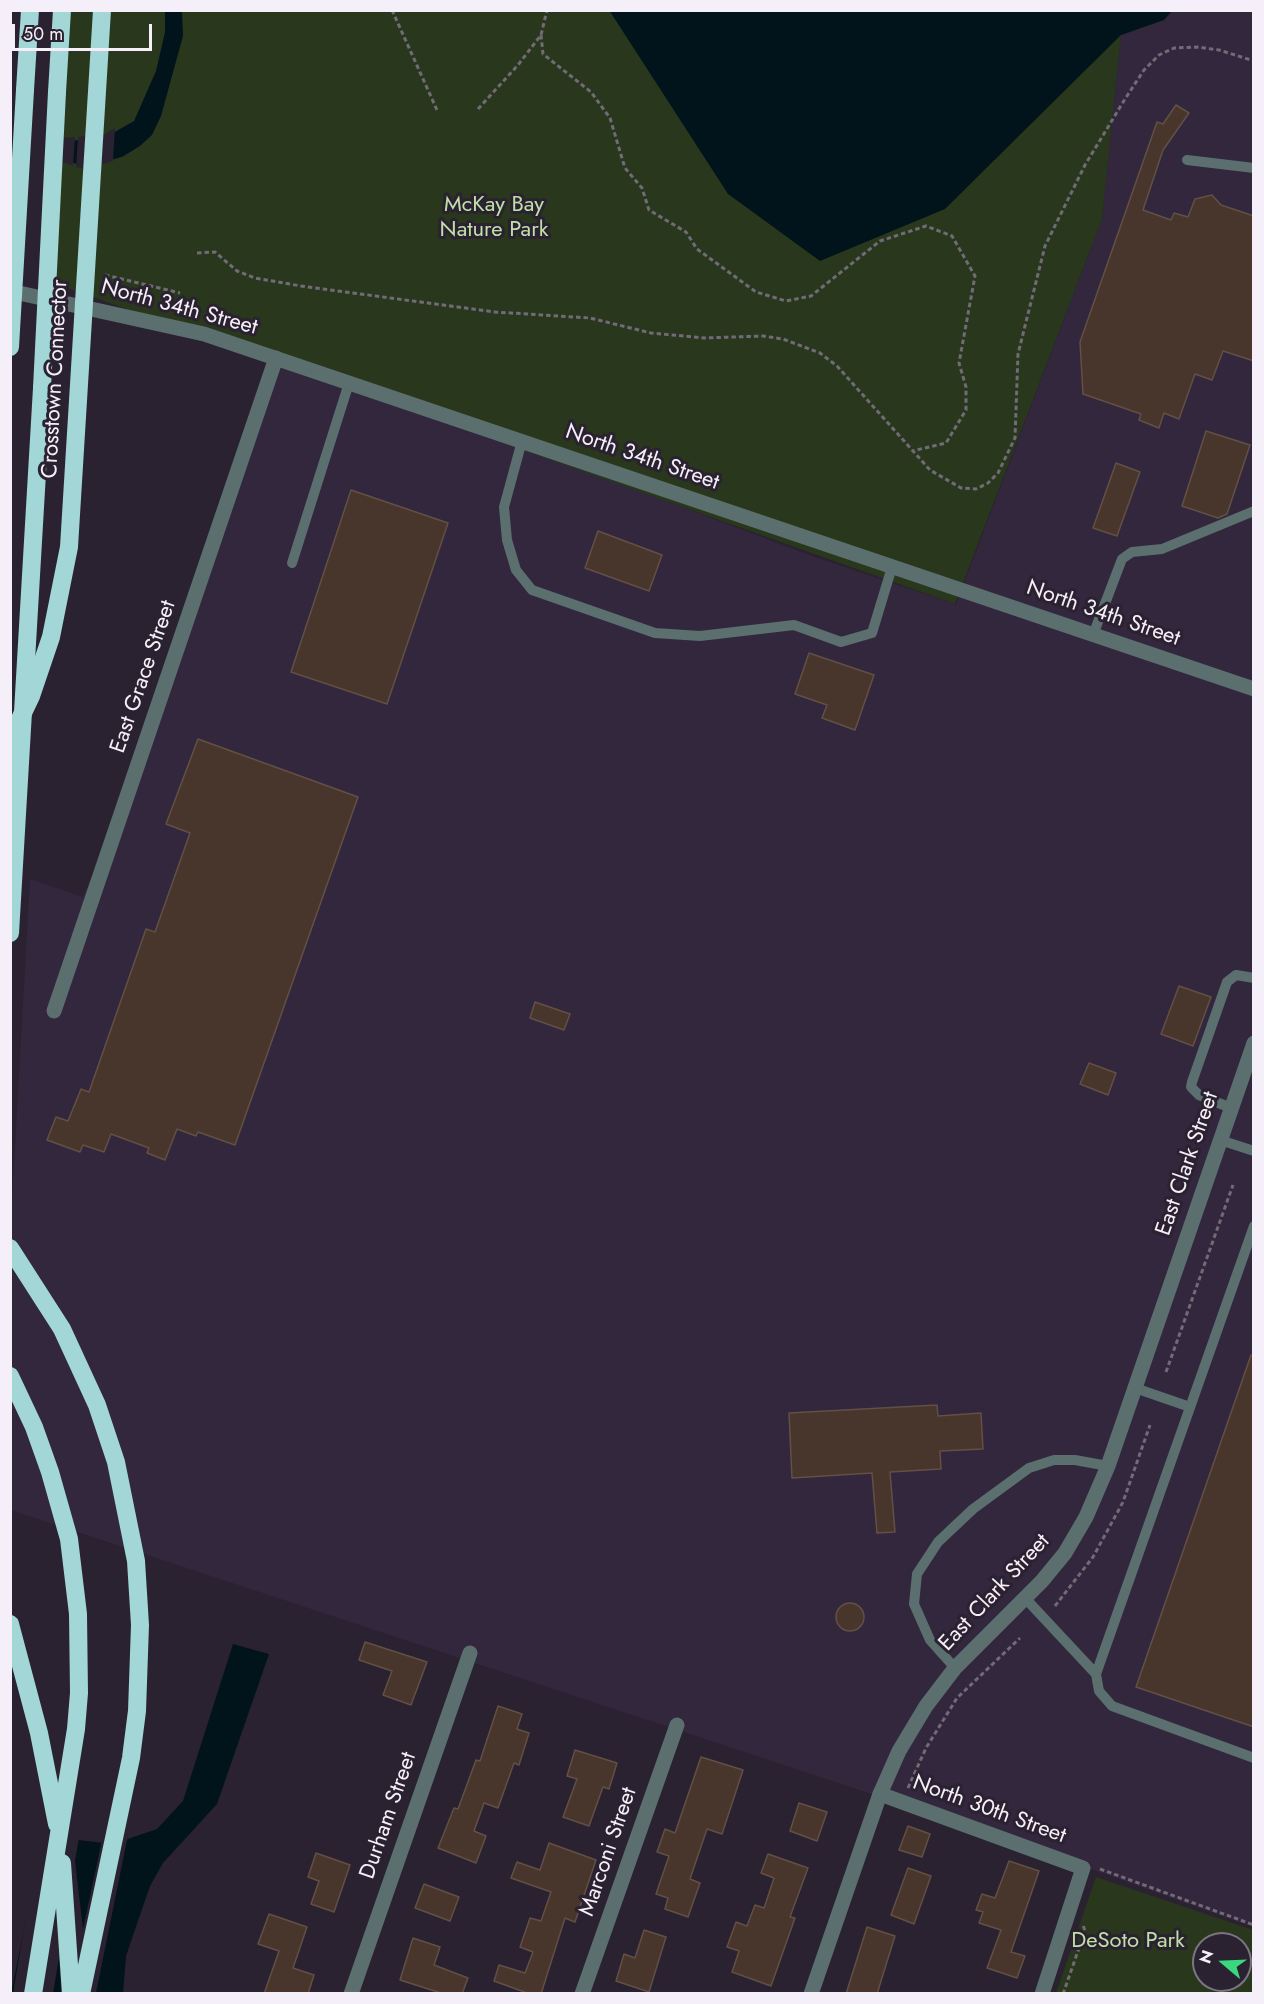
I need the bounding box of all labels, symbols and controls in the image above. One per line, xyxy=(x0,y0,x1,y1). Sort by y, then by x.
scale bar xyxy=(15,12,154,50)
text: 50 m xyxy=(23,21,63,47)
park label: McKay Bay Nature Park xyxy=(440,193,548,244)
street label: North 34th Street xyxy=(98,274,260,342)
street label: Crosstown Connector xyxy=(38,279,74,479)
street label: North 34th Street xyxy=(562,419,722,497)
street label: North 34th Street xyxy=(1023,575,1183,653)
street label: East Grace Street xyxy=(106,597,182,757)
street label: East Clark Street xyxy=(1151,1089,1225,1239)
street label: East Clark Street xyxy=(934,1529,1056,1657)
street label: Durham Street xyxy=(355,1749,423,1883)
street label: North 30th Street xyxy=(909,1770,1069,1850)
street label: Marconi Street xyxy=(575,1784,643,1920)
park label: DeSoto Park xyxy=(1071,1929,1185,1955)
north arrow xyxy=(1192,1932,1252,1992)
text: N xyxy=(1193,1947,1219,1966)

